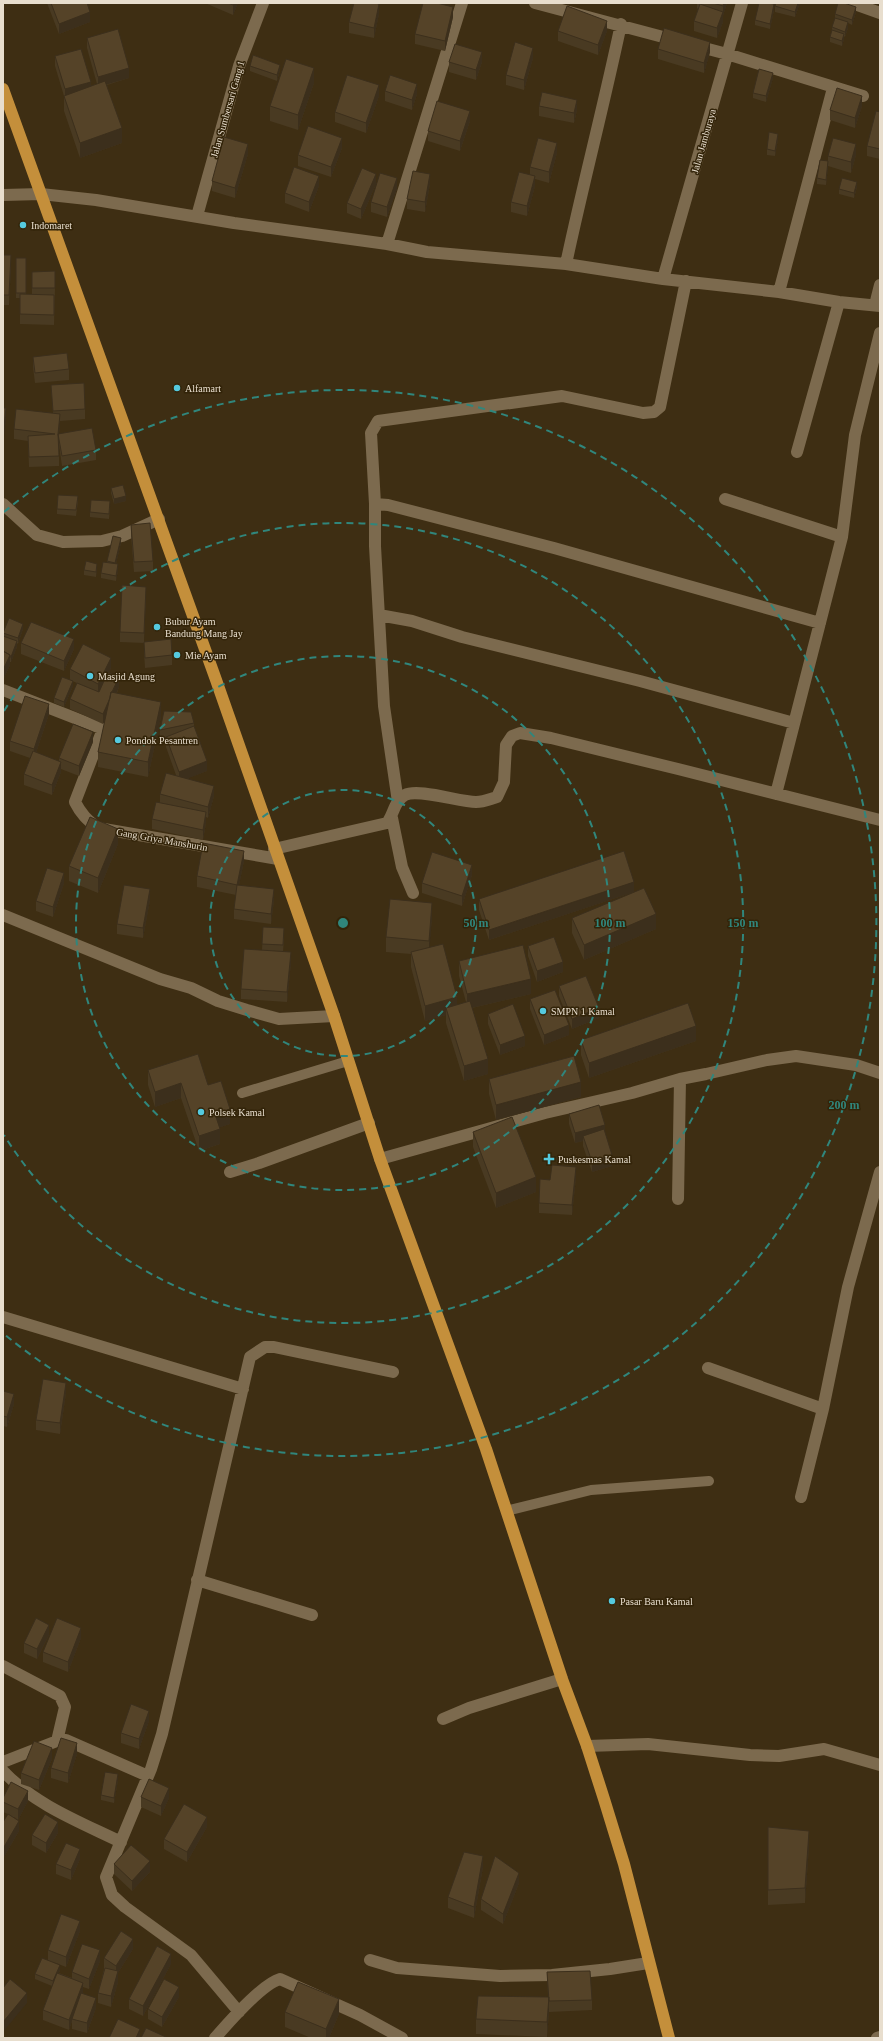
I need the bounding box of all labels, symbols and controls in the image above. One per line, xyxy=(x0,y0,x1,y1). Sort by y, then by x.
street label: Jalan Sumbersari Gang 1 xyxy=(208,59,247,159)
street label: Jalan Jamburaya xyxy=(689,107,718,175)
marker: Indomaret xyxy=(18,220,28,230)
place label: Indomaret xyxy=(31,220,72,231)
marker: Alfamart xyxy=(172,383,182,393)
place label: Alfamart xyxy=(185,383,221,394)
place label: Bubur Ayam Bandung Mang Jay xyxy=(165,616,243,639)
marker: Bubur Ayam Bandung Mang Jay xyxy=(152,622,162,632)
marker: Mie Ayam xyxy=(172,650,182,660)
place label: Mie Ayam xyxy=(185,650,227,661)
marker: Masjid Agung xyxy=(85,671,95,681)
place label: Masjid Agung xyxy=(98,671,155,682)
marker: Pondok Pesantren xyxy=(113,735,123,745)
place label: Pondok Pesantren xyxy=(126,735,198,746)
street label: Gang Griya Manshurin xyxy=(115,826,209,853)
centre of rings xyxy=(336,916,350,930)
text: 50 m xyxy=(464,916,489,930)
text: 100 m xyxy=(595,916,626,930)
text: 150 m xyxy=(728,916,759,930)
marker: SMPN 1 Kamal xyxy=(538,1006,548,1016)
place label: SMPN 1 Kamal xyxy=(551,1006,615,1017)
text: 200 m xyxy=(829,1098,860,1112)
marker: Polsek Kamal xyxy=(196,1107,206,1117)
place label: Polsek Kamal xyxy=(209,1107,265,1118)
marker: Puskesmas Kamal xyxy=(543,1153,555,1165)
place label: Puskesmas Kamal xyxy=(558,1154,631,1165)
marker: Pasar Baru Kamal xyxy=(607,1596,617,1606)
place label: Pasar Baru Kamal xyxy=(620,1596,693,1607)

